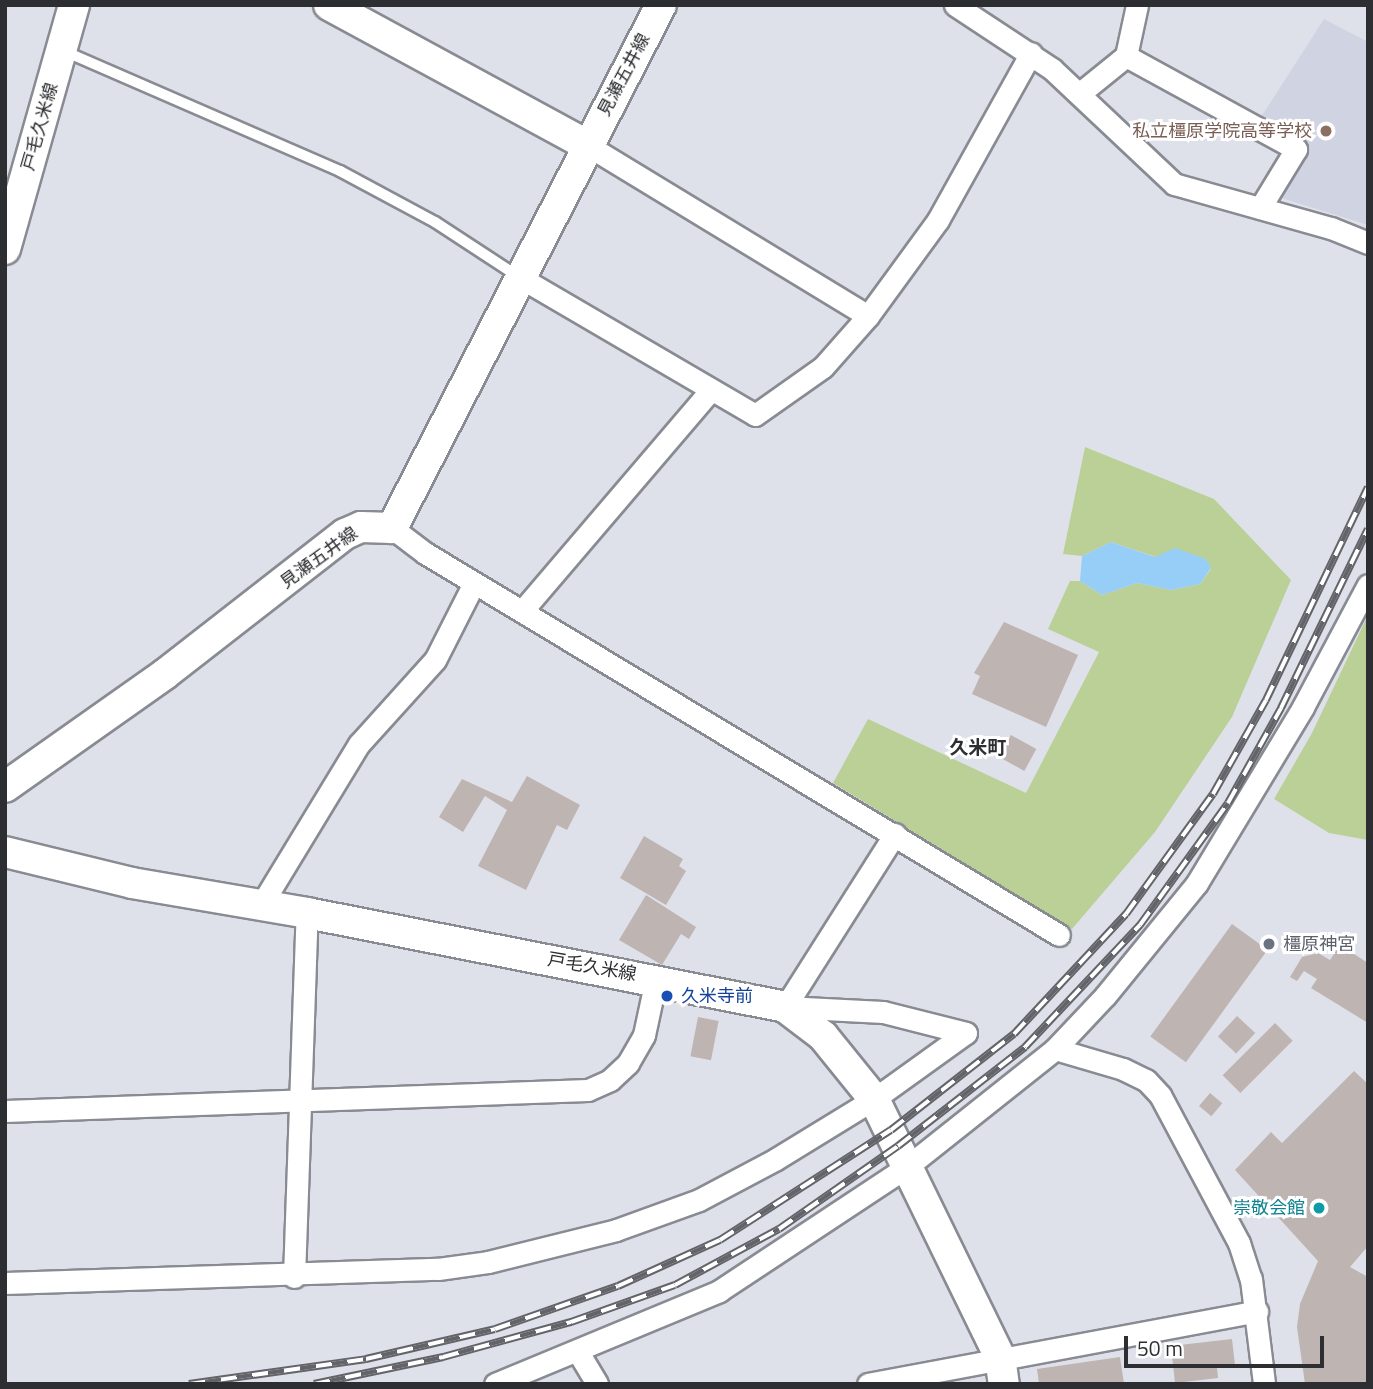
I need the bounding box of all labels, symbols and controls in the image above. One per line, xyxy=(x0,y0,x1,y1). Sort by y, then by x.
street label: 見瀬五井線 xyxy=(593,30,655,120)
street label: 戸毛久米線 xyxy=(17,81,63,173)
place label: 私立橿原学院高等学校 xyxy=(1132,120,1312,142)
marker: 私立橿原学院高等学校 xyxy=(1318,123,1334,139)
street label: 見瀬五井線 xyxy=(276,523,362,593)
district label: 久米町 xyxy=(950,736,1006,758)
place label: 橿原神宮 xyxy=(1283,933,1355,955)
marker: 橿原神宮 xyxy=(1261,936,1277,952)
street label: 戸毛久米線 xyxy=(546,949,638,985)
place label: 久米寺前 xyxy=(681,985,753,1007)
marker: 久米寺前 xyxy=(659,988,675,1004)
place label: 崇敬会館 xyxy=(1233,1197,1305,1219)
marker: 崇敬会館 xyxy=(1311,1200,1327,1216)
scale bar xyxy=(1128,1322,1328,1366)
text: 50 m xyxy=(1137,1332,1183,1364)

